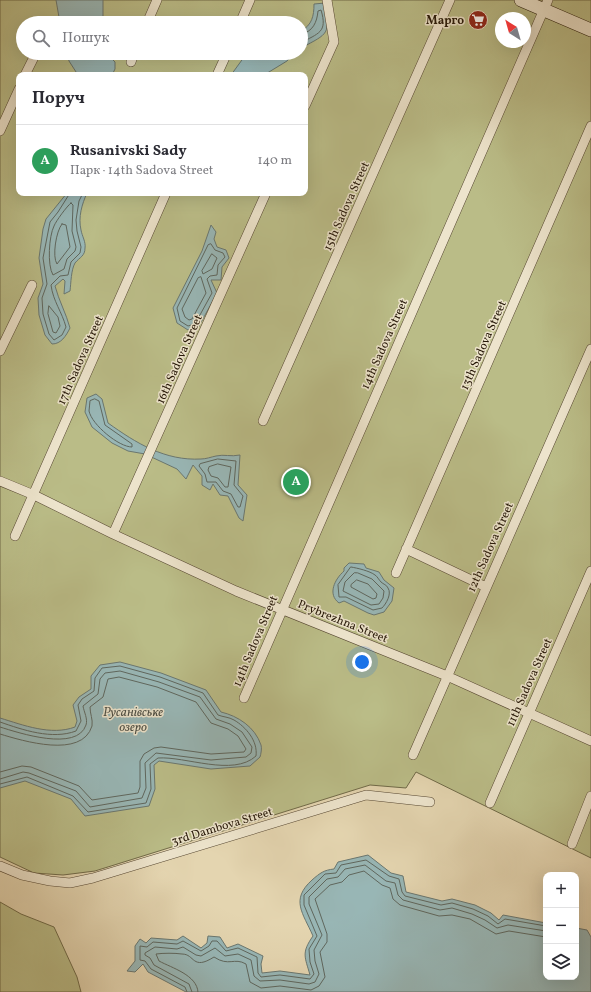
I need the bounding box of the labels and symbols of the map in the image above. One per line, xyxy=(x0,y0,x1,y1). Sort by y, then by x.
supermarket icon: Марго xyxy=(467,9,489,31)
north arrow xyxy=(495,12,531,48)
place label: Марго xyxy=(426,13,464,29)
street label: 15th Sadova Street xyxy=(320,159,374,254)
street label: 14th Sadova Street xyxy=(358,297,412,392)
street label: 13th Sadova Street xyxy=(457,298,511,393)
street label: 16th Sadova Street xyxy=(153,312,207,407)
street label: 17th Sadova Street xyxy=(54,313,108,408)
pin: A xyxy=(283,467,309,497)
street label: 12th Sadova Street xyxy=(464,500,518,595)
street label: 14th Sadova Street xyxy=(230,593,282,689)
street label: Prybrezhna Street xyxy=(295,597,390,647)
street label: 11th Sadova Street xyxy=(503,636,557,729)
your location xyxy=(352,652,372,672)
water label: Русанівське озеро xyxy=(103,704,163,737)
street label: 3rd Dambova Street xyxy=(170,804,275,850)

